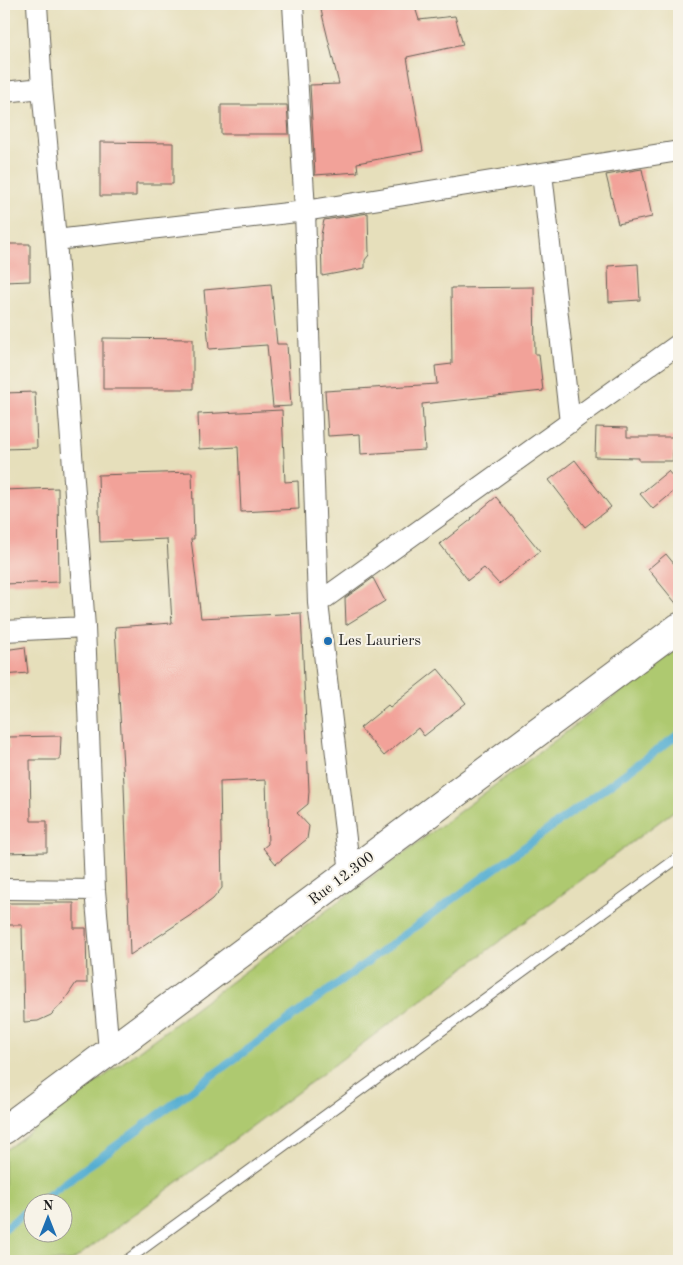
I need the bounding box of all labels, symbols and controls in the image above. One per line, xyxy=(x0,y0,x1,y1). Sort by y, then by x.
place label: Les Lauriers xyxy=(338,634,421,649)
marker: Les Lauriers xyxy=(322,635,334,647)
street label: Rue 12.300 xyxy=(307,850,377,908)
north arrow xyxy=(22,1192,72,1242)
text: N xyxy=(43,1199,54,1213)

